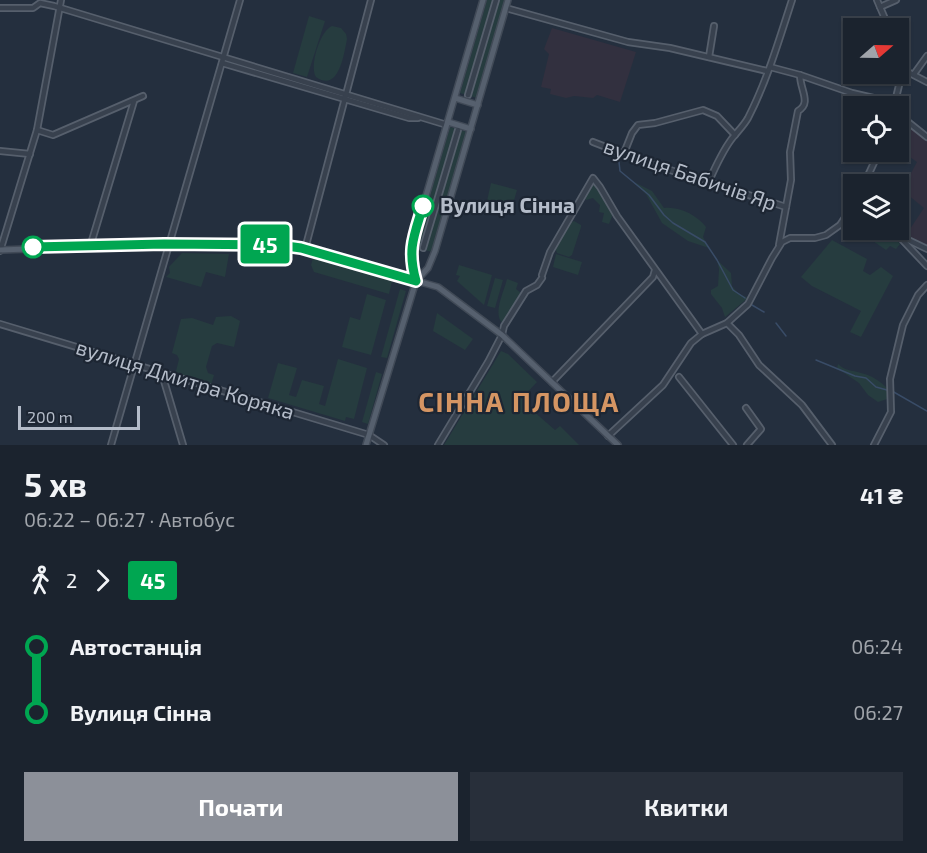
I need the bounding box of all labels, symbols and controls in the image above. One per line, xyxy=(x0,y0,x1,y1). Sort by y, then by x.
north arrow xyxy=(843,18,909,84)
map controls xyxy=(843,18,909,240)
button: locate xyxy=(843,96,909,162)
street label: вулиця Бабичів Яр xyxy=(600,132,780,216)
button: layers xyxy=(843,174,909,240)
place label: Вулиця Сінна xyxy=(440,192,575,217)
marker: Вулиця Сінна xyxy=(412,195,434,217)
line badge: 45 xyxy=(238,224,292,264)
text: 45 xyxy=(253,232,277,257)
unlabelled marker xyxy=(22,236,44,258)
street label: вулиця Дмитра Коряка xyxy=(73,333,298,425)
district label: СІННА ПЛОЩА xyxy=(418,385,620,417)
scale bar xyxy=(18,403,140,430)
text: 200 m xyxy=(27,407,73,426)
text: 5 хв xyxy=(24,464,87,504)
text: 41 ₴ xyxy=(860,482,903,508)
text: 06:22 – 06:27 · Автобус xyxy=(24,507,235,531)
icon: walk xyxy=(24,564,57,597)
icon: forward xyxy=(86,564,119,597)
text: 2 xyxy=(66,568,77,592)
text: 45 xyxy=(140,568,165,593)
text: Автостанція xyxy=(70,633,202,659)
text: 06:24 xyxy=(851,634,903,658)
text: Вулиця Сінна xyxy=(70,699,212,725)
text: 06:27 xyxy=(853,700,903,724)
button: Почати xyxy=(24,772,458,841)
button: Квитки xyxy=(470,772,903,841)

